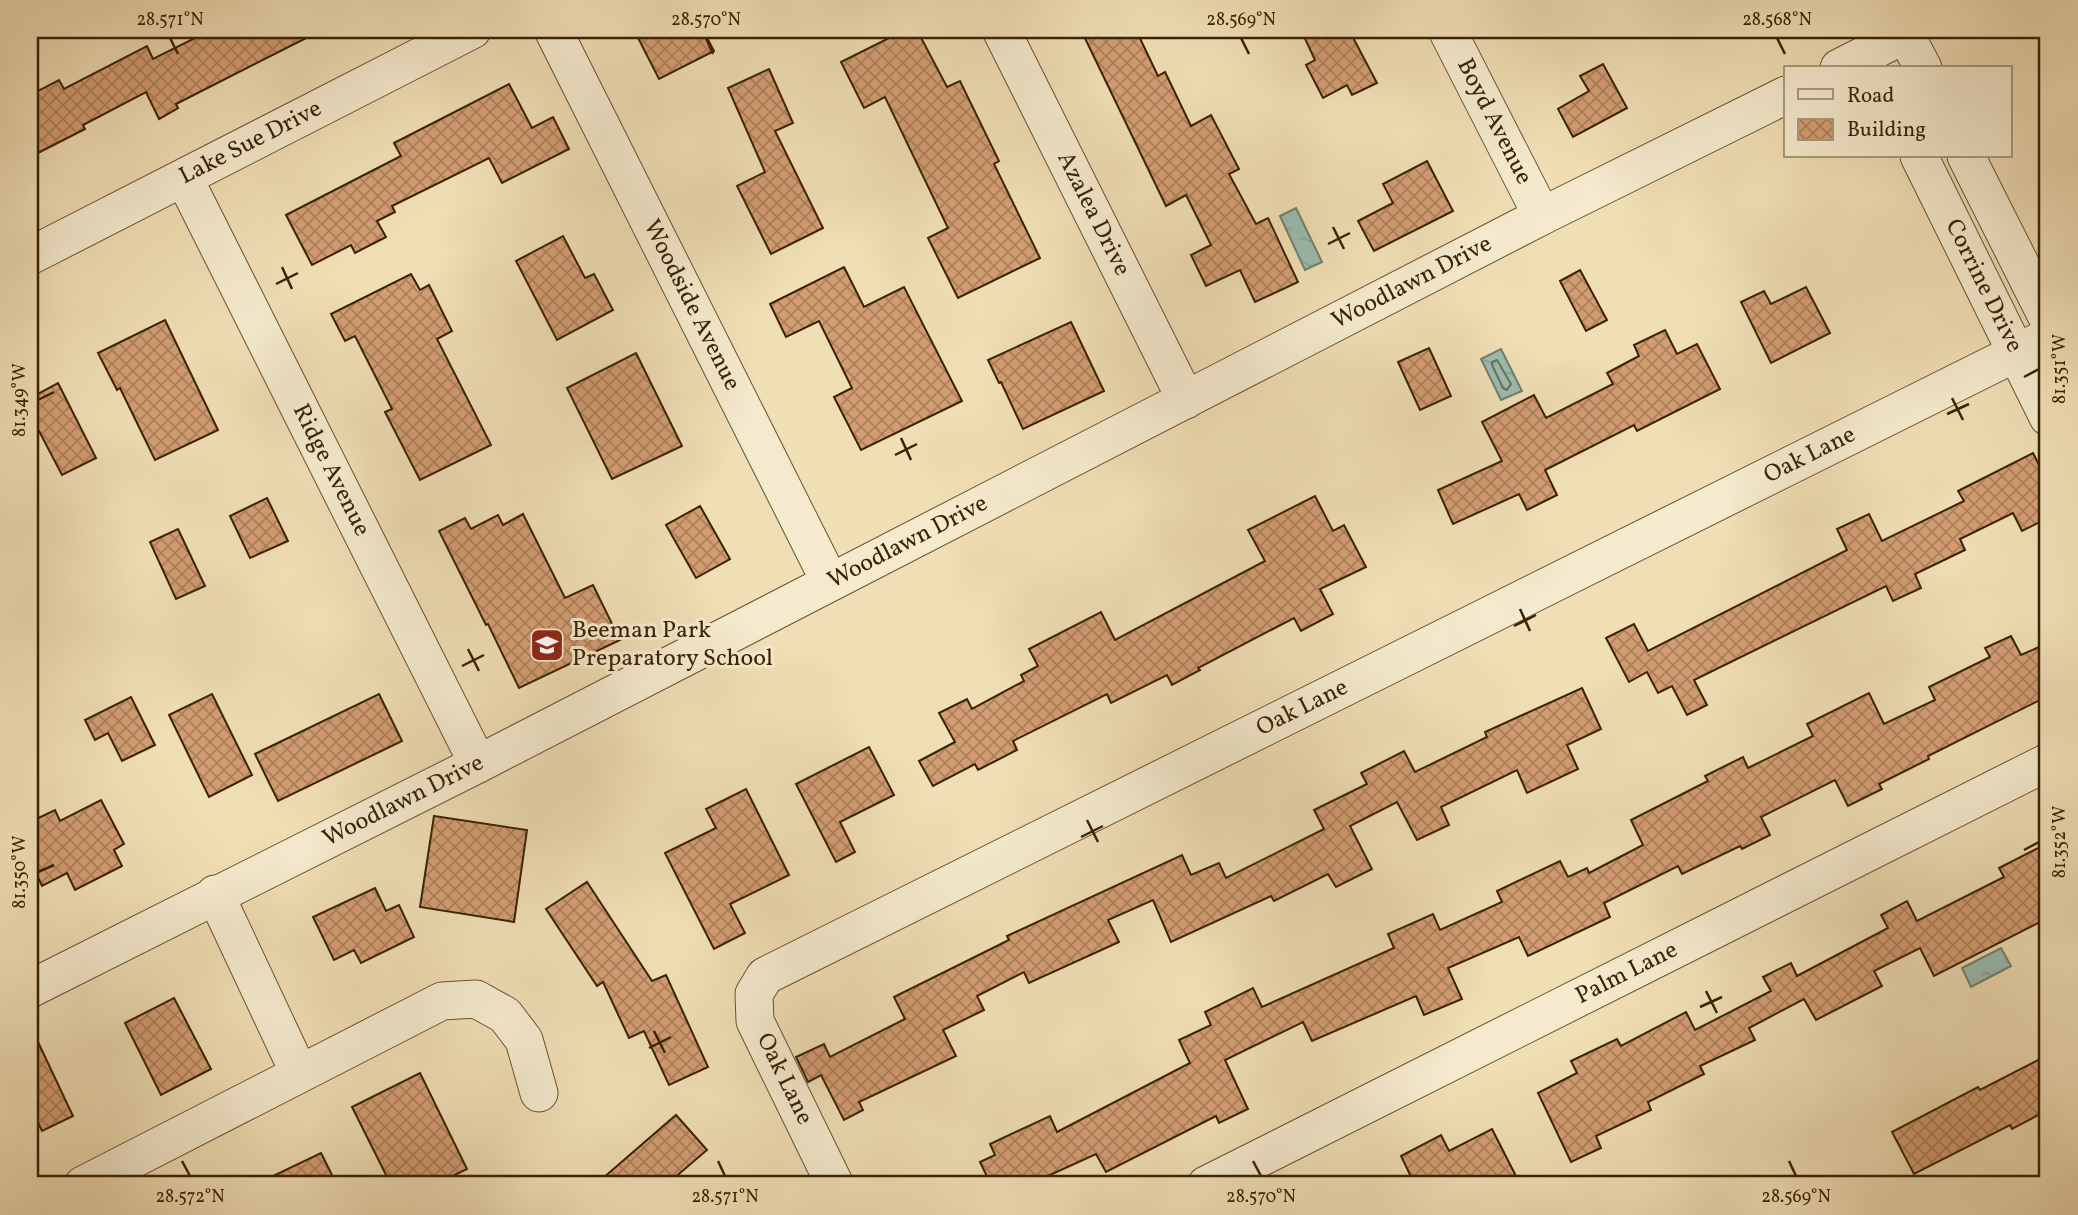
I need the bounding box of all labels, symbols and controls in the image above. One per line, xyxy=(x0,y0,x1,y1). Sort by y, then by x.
text: 28.571°N xyxy=(136,8,204,33)
text: 28.570°N xyxy=(671,8,741,33)
text: 28.569°N xyxy=(1206,8,1276,33)
text: 28.568°N xyxy=(1742,8,1812,33)
street label: Boyd Avenue xyxy=(1448,53,1540,191)
legend xyxy=(1784,66,2011,158)
text: Road xyxy=(1847,82,1894,111)
street label: Lake Sue Drive xyxy=(174,92,328,194)
text: Building xyxy=(1847,116,1926,145)
street label: Azalea Drive xyxy=(1048,146,1138,282)
street label: Corrine Drive xyxy=(1936,213,2031,359)
street label: Woodside Avenue xyxy=(634,214,748,397)
street label: Woodlawn Drive xyxy=(1326,228,1498,338)
text: 81.351°W xyxy=(2048,334,2073,404)
text: 81.349°W xyxy=(8,363,33,437)
street label: Ridge Avenue xyxy=(283,398,378,542)
street label: Oak Lane xyxy=(1758,418,1862,493)
street label: Woodlawn Drive xyxy=(822,487,994,598)
place label: Beeman Park Preparatory School xyxy=(572,614,773,676)
school or university icon: Beeman Park Preparatory School xyxy=(528,626,566,664)
street label: Oak Lane xyxy=(1251,671,1354,746)
street label: Woodlawn Drive xyxy=(317,747,490,856)
text: 81.352°W xyxy=(2048,806,2073,878)
text: 81.350°W xyxy=(8,835,33,909)
street label: Palm Lane xyxy=(1570,934,1684,1014)
street label: Oak Lane xyxy=(747,1027,821,1131)
text: 28.572°N xyxy=(155,1185,225,1210)
text: 28.571°N xyxy=(691,1185,759,1210)
text: 28.570°N xyxy=(1226,1185,1296,1210)
text: 28.569°N xyxy=(1761,1185,1831,1210)

